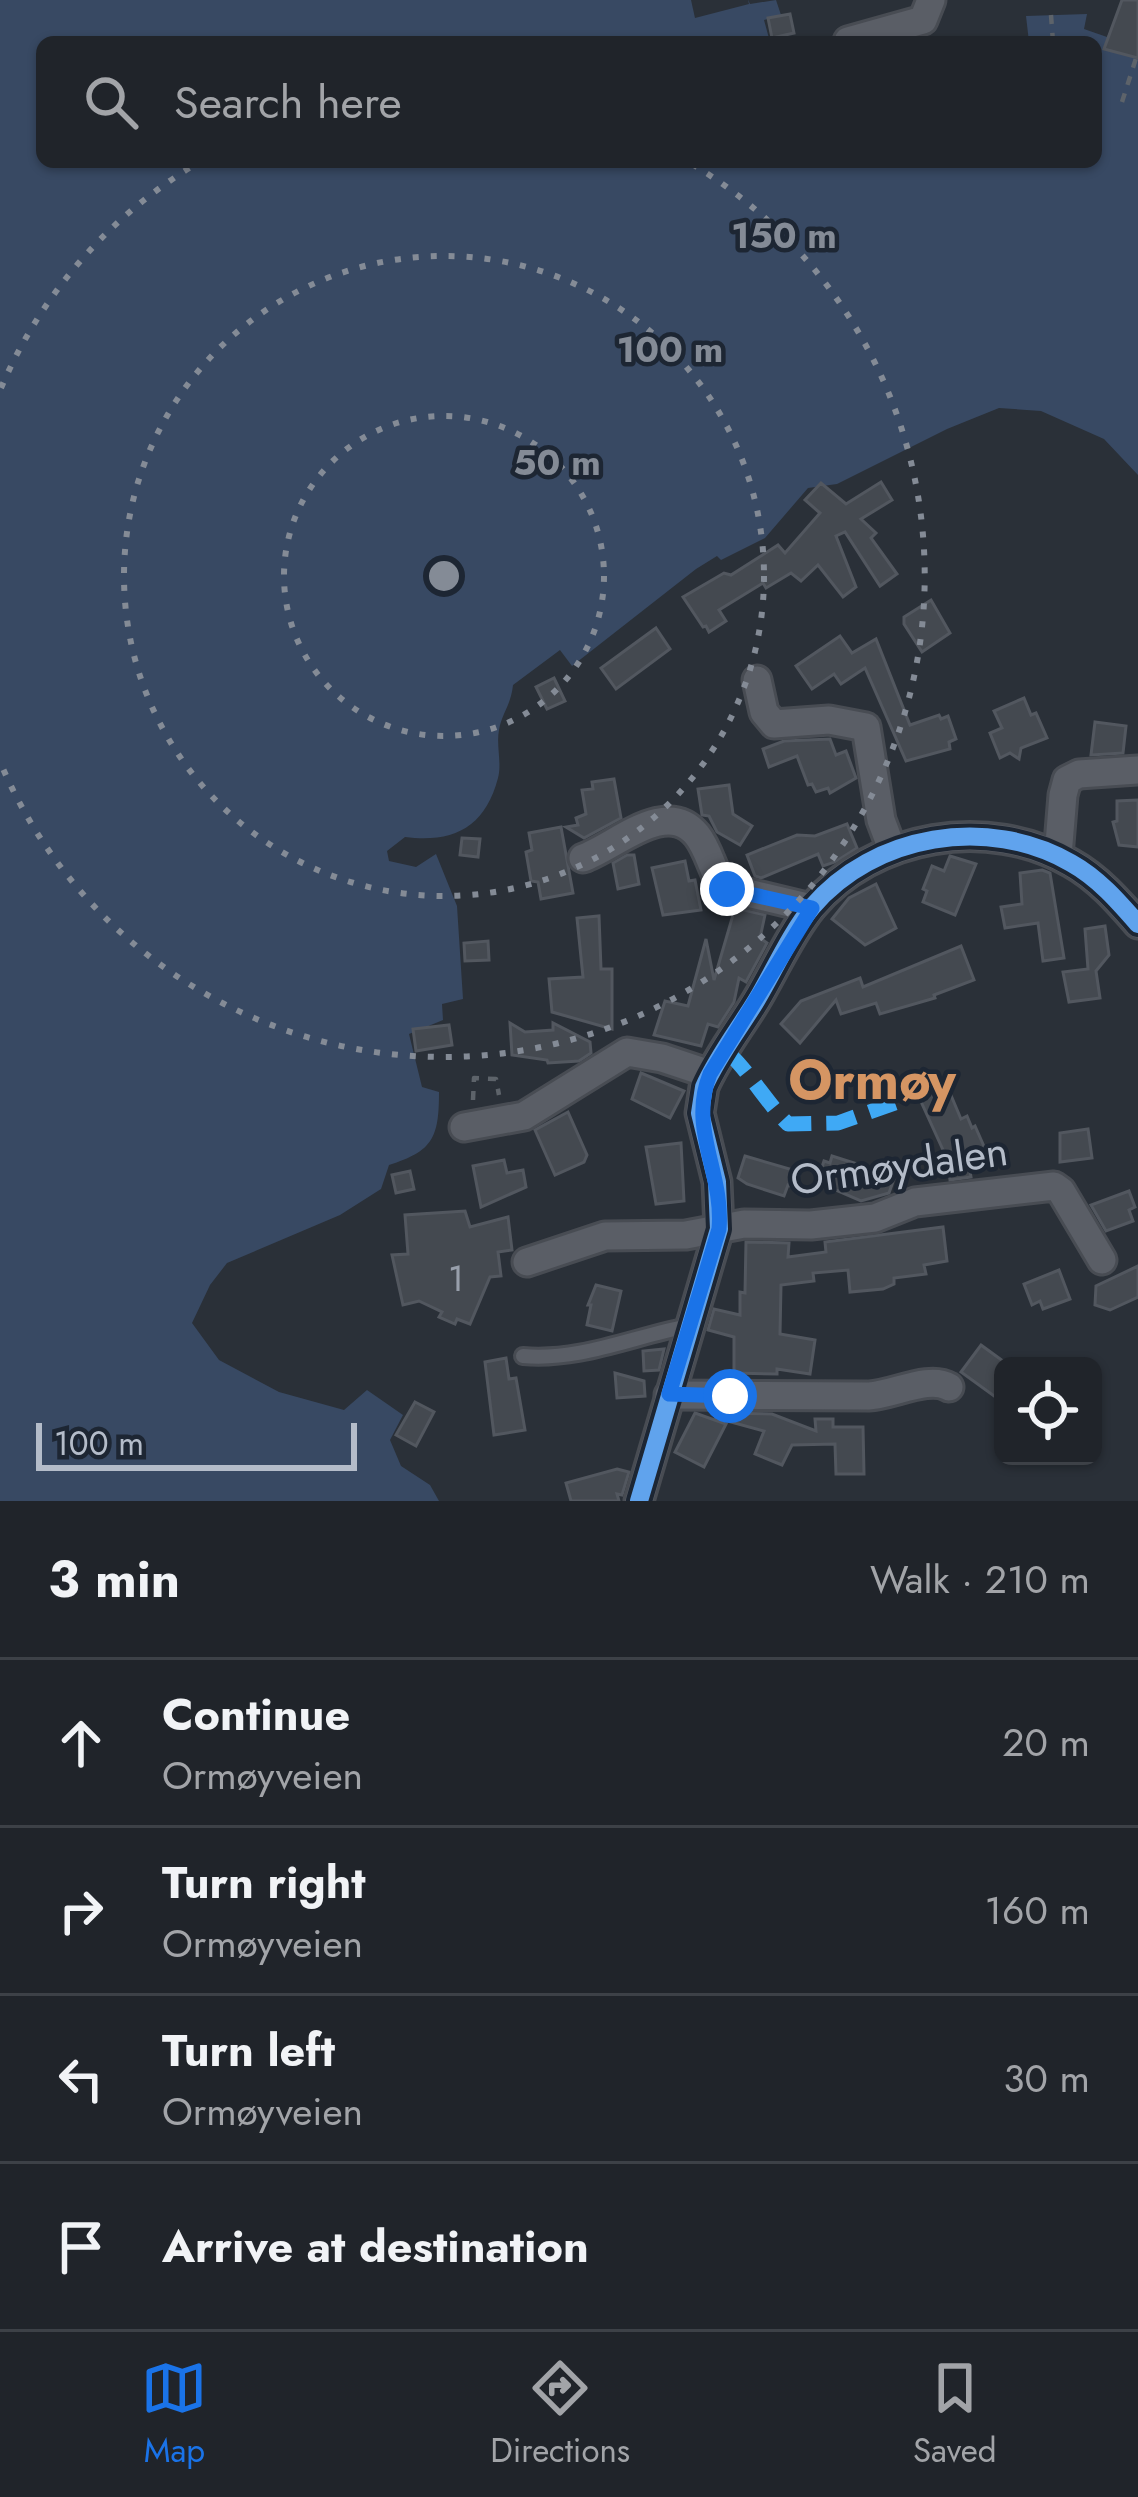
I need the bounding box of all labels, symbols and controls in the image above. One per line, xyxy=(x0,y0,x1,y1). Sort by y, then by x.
search box xyxy=(36,36,1102,168)
icon: search xyxy=(78,69,144,135)
text: Search here xyxy=(174,70,402,135)
text: 150 m xyxy=(731,209,837,261)
text: 100 m xyxy=(617,323,723,375)
text: 50 m xyxy=(513,436,601,488)
centre of rings xyxy=(423,555,465,597)
route end xyxy=(700,862,754,916)
district label: Ormøy xyxy=(788,1041,957,1119)
street label: Ormøydalen xyxy=(787,1120,1012,1211)
house number: 1 xyxy=(448,1252,464,1304)
map controls xyxy=(994,1357,1102,1465)
button: locate xyxy=(994,1357,1102,1465)
route start xyxy=(703,1369,757,1423)
scale bar xyxy=(36,1417,357,1470)
text: 100 m xyxy=(54,1420,144,1467)
text: 3 min xyxy=(48,1542,180,1616)
text: Walk · 210 m xyxy=(870,1551,1090,1608)
text: Continue xyxy=(162,1682,350,1747)
icon: ahead xyxy=(48,1710,114,1776)
text: 20 m xyxy=(1002,1714,1090,1771)
text: Ormøyveien xyxy=(162,1747,363,1804)
text: Turn right xyxy=(162,1850,366,1915)
icon: right xyxy=(48,1878,114,1944)
text: 160 m xyxy=(984,1882,1090,1939)
text: Ormøyveien xyxy=(162,1915,363,1972)
text: Turn left xyxy=(162,2018,335,2083)
icon: left xyxy=(48,2046,114,2112)
text: 30 m xyxy=(1003,2050,1090,2107)
text: Ormøyveien xyxy=(162,2083,363,2140)
icon: arrive xyxy=(48,2214,114,2280)
text: Arrive at destination xyxy=(162,2214,589,2279)
tab: Map xyxy=(141,2355,207,2474)
tab: Directions xyxy=(490,2355,630,2474)
tab: Saved xyxy=(913,2355,997,2474)

